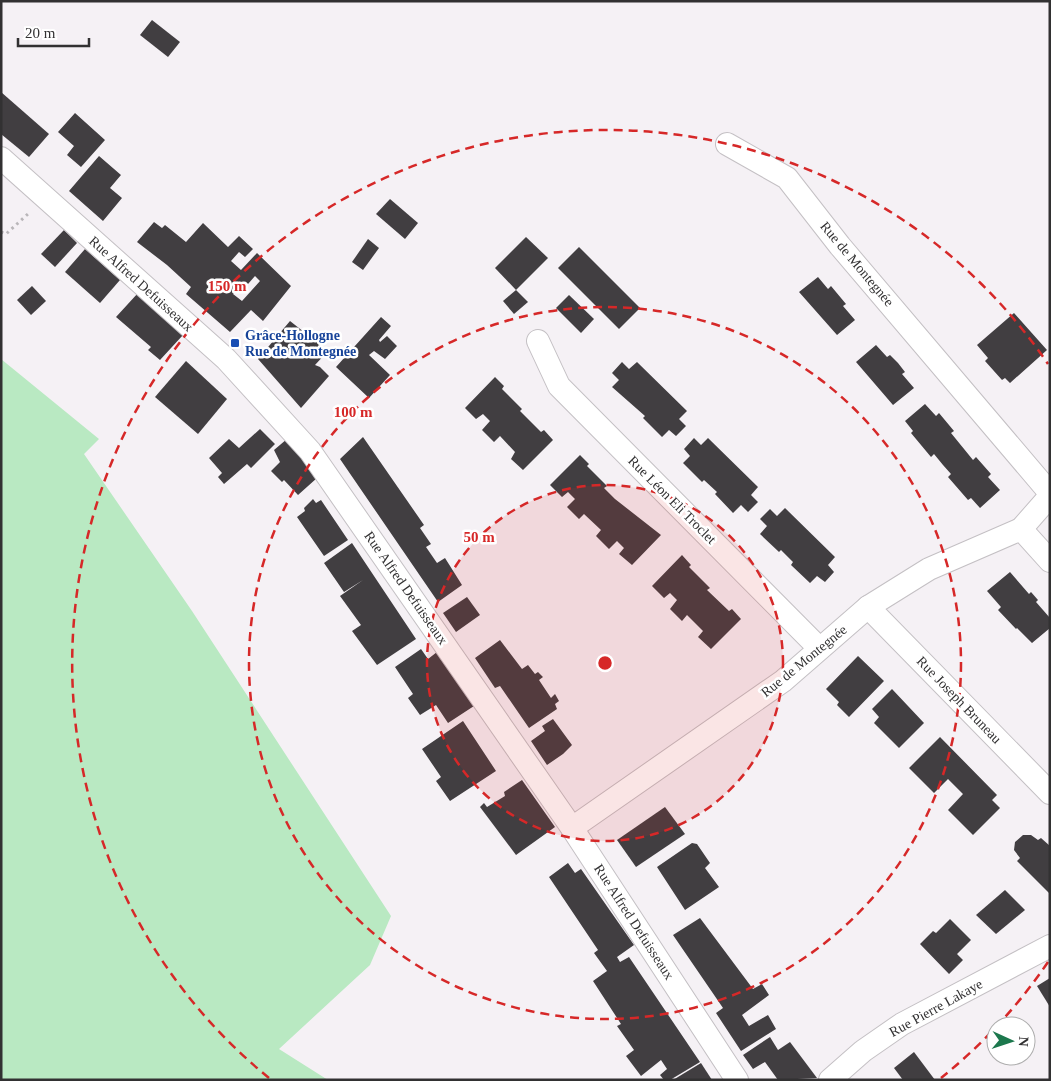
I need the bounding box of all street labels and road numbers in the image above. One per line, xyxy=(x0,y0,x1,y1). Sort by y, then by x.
street label: Rue de Montegnée xyxy=(817,219,897,309)
street label: Rue Alfred Defuisseaux xyxy=(86,233,196,335)
street label: Rue Léon Eli Troclet xyxy=(625,453,719,547)
street label: Rue Alfred Defuisseaux xyxy=(361,529,451,647)
street label: Rue de Montegnée xyxy=(758,622,850,700)
street label: Rue Joseph Bruneau xyxy=(914,653,1004,747)
street label: Rue Alfred Defuisseaux xyxy=(591,862,677,982)
street label: Rue Pierre Lakaye xyxy=(887,976,985,1040)

